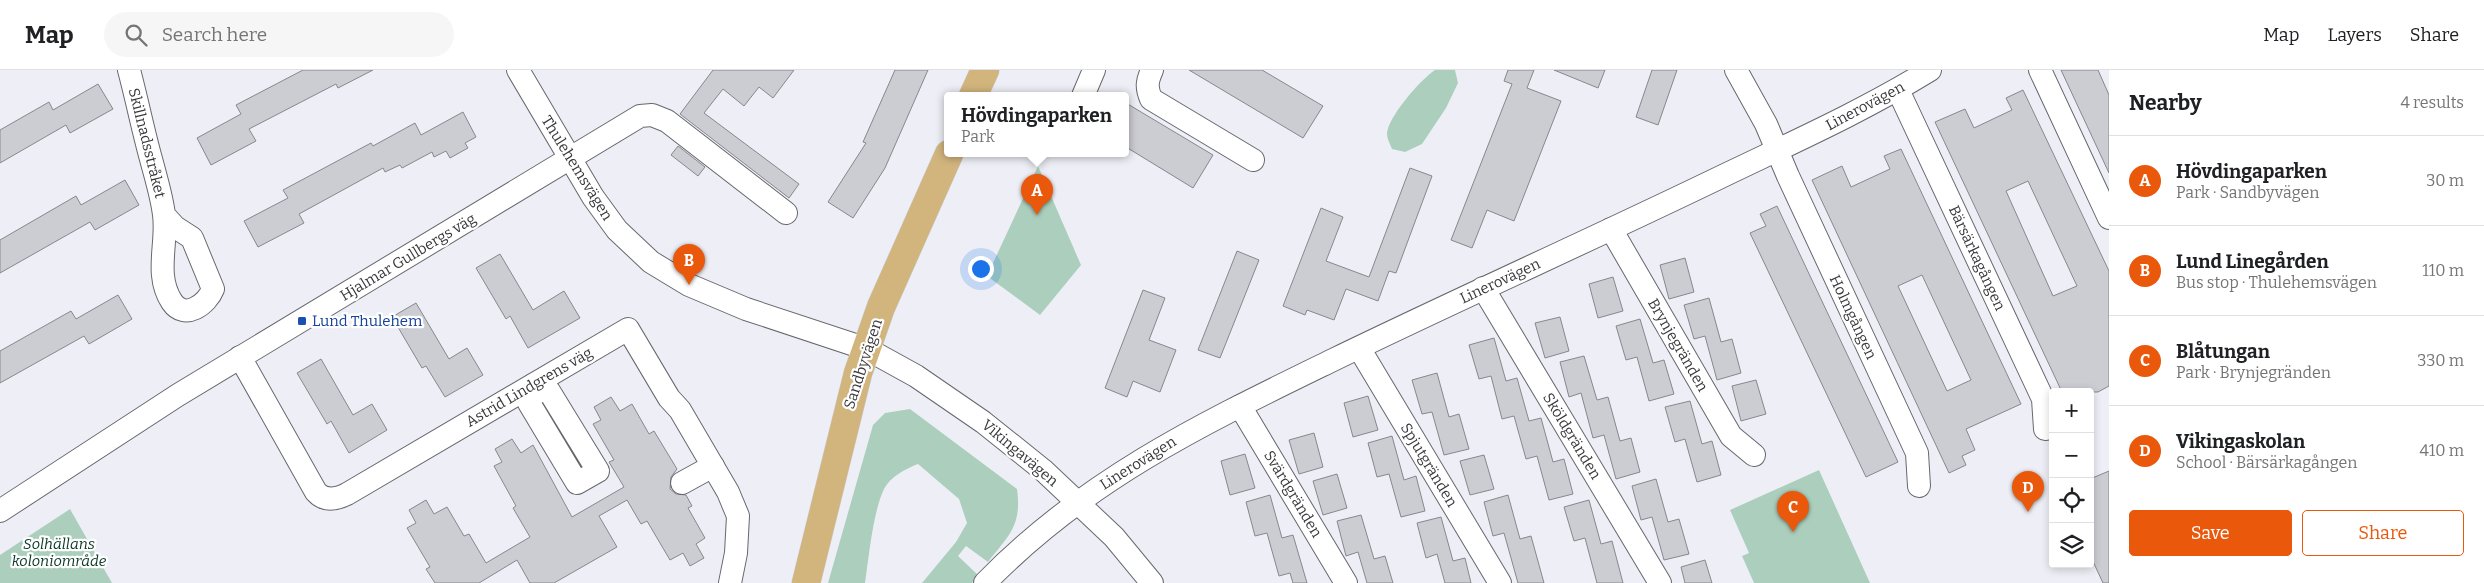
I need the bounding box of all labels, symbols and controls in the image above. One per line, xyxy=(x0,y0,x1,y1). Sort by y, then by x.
search box xyxy=(104,12,454,57)
text: Map xyxy=(25,21,74,49)
icon: search xyxy=(122,21,150,49)
text: Search here xyxy=(162,23,267,46)
text: Map xyxy=(2263,24,2299,46)
text: Layers xyxy=(2327,24,2382,46)
text: Share xyxy=(2410,24,2459,46)
street label: Linerovägen xyxy=(1823,78,1908,134)
street label: Skillnadsstråket xyxy=(125,86,170,200)
text: Nearby xyxy=(2129,90,2202,116)
popup xyxy=(944,92,1129,157)
text: 4 results xyxy=(2401,93,2464,112)
text: Hövdingaparken xyxy=(961,104,1112,127)
street label: Thulehemsvägen xyxy=(538,112,617,224)
text: Park xyxy=(961,127,995,146)
text: Hövdingaparken xyxy=(2176,160,2327,183)
text: A xyxy=(2139,171,2151,190)
text: 30 m xyxy=(2426,171,2464,190)
pin: A xyxy=(1021,174,1053,215)
text: Park · Sandbyvägen xyxy=(2176,183,2319,202)
street label: Bärsärkagången xyxy=(1945,203,2009,314)
street label: Hjalmar Gullbergs väg xyxy=(337,209,479,305)
pin: B xyxy=(673,244,705,285)
text: Lund Linegården xyxy=(2176,250,2329,273)
street label: Linerovägen xyxy=(1457,254,1543,307)
your location xyxy=(968,256,994,282)
text: B xyxy=(2140,261,2150,280)
text: 110 m xyxy=(2422,261,2464,280)
street label: Holmgången xyxy=(1826,272,1881,362)
text: Bus stop · Thulehemsvägen xyxy=(2176,273,2377,292)
street label: Brynjegränden xyxy=(1644,295,1712,395)
place label: Lund Thulehem xyxy=(312,312,423,330)
marker: Lund Thulehem xyxy=(296,315,308,327)
street label: Sandbyvägen xyxy=(840,316,886,411)
text: Blåtungan xyxy=(2176,340,2270,363)
street label: Astrid Lindgrens väg xyxy=(462,343,596,431)
text: C xyxy=(2140,351,2150,370)
text: 330 m xyxy=(2417,351,2464,370)
text: Park · Brynjegränden xyxy=(2176,363,2331,382)
map controls xyxy=(2049,388,2094,568)
button: + xyxy=(2049,388,2094,433)
street label: Sköldgränden xyxy=(1539,390,1605,483)
street label: Vikingavägen xyxy=(978,416,1062,490)
street label: Spjutgränden xyxy=(1397,420,1461,511)
text: Vikingaskolan xyxy=(2176,430,2305,453)
street label: Linerovägen xyxy=(1097,432,1180,494)
button: − xyxy=(2049,433,2094,478)
text: D xyxy=(2139,441,2151,460)
text: 410 m xyxy=(2419,441,2464,460)
street label: Svärdgränden xyxy=(1260,447,1326,541)
text: School · Bärsärkagången xyxy=(2176,453,2357,472)
pin: D xyxy=(2012,471,2044,512)
button: locate xyxy=(2049,478,2094,523)
pin: C xyxy=(1777,491,1809,532)
button: Save xyxy=(2129,510,2292,556)
button: Share xyxy=(2302,510,2464,556)
button: layers xyxy=(2049,523,2094,568)
park label: Solhällans koloniområde xyxy=(12,535,107,570)

